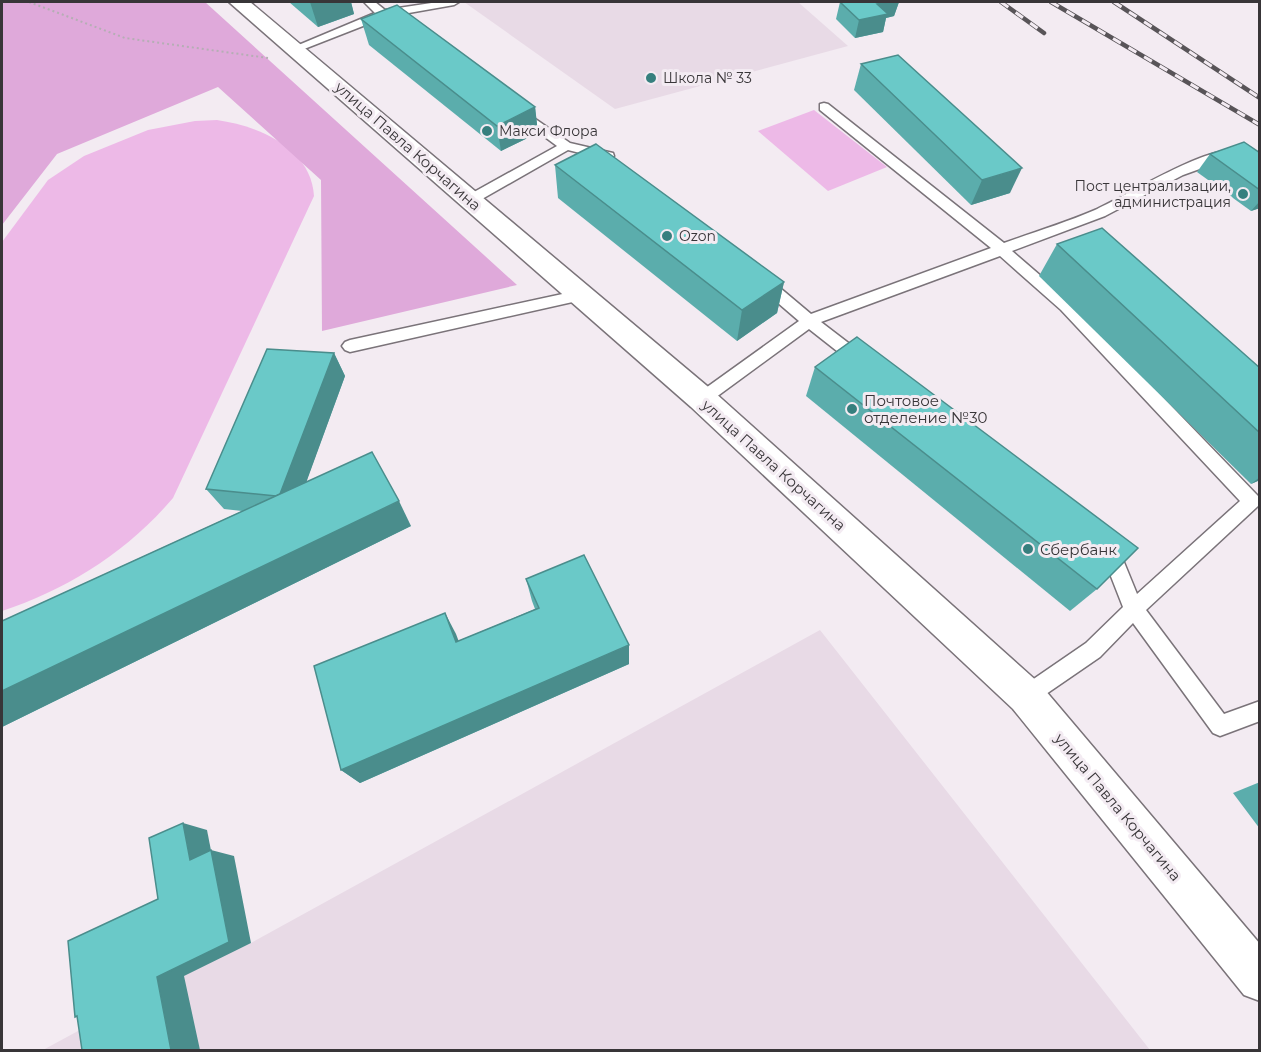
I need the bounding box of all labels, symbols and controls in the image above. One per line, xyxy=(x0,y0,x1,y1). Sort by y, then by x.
place label: Школа № 33 xyxy=(663,69,752,87)
marker: Школа № 33 xyxy=(644,71,658,85)
street label: улица Павла Корчагина xyxy=(330,77,485,215)
place label: Макси Флора xyxy=(499,122,598,140)
marker: Макси Флора xyxy=(480,124,494,138)
place label: Пост централизации, администрация xyxy=(1075,177,1231,211)
marker: Пост централизации, администрация xyxy=(1236,187,1250,201)
place label: Ozon xyxy=(679,227,716,245)
marker: Ozon xyxy=(660,229,674,243)
place label: Почтовое отделение №30 xyxy=(864,391,988,427)
street label: улица Павла Корчагина xyxy=(697,395,850,535)
marker: Почтовое отделение №30 xyxy=(845,402,859,416)
place label: Сбербанк xyxy=(1040,540,1117,559)
marker: Сбербанк xyxy=(1021,542,1035,556)
street label: улица Павла Корчагина xyxy=(1050,728,1185,885)

